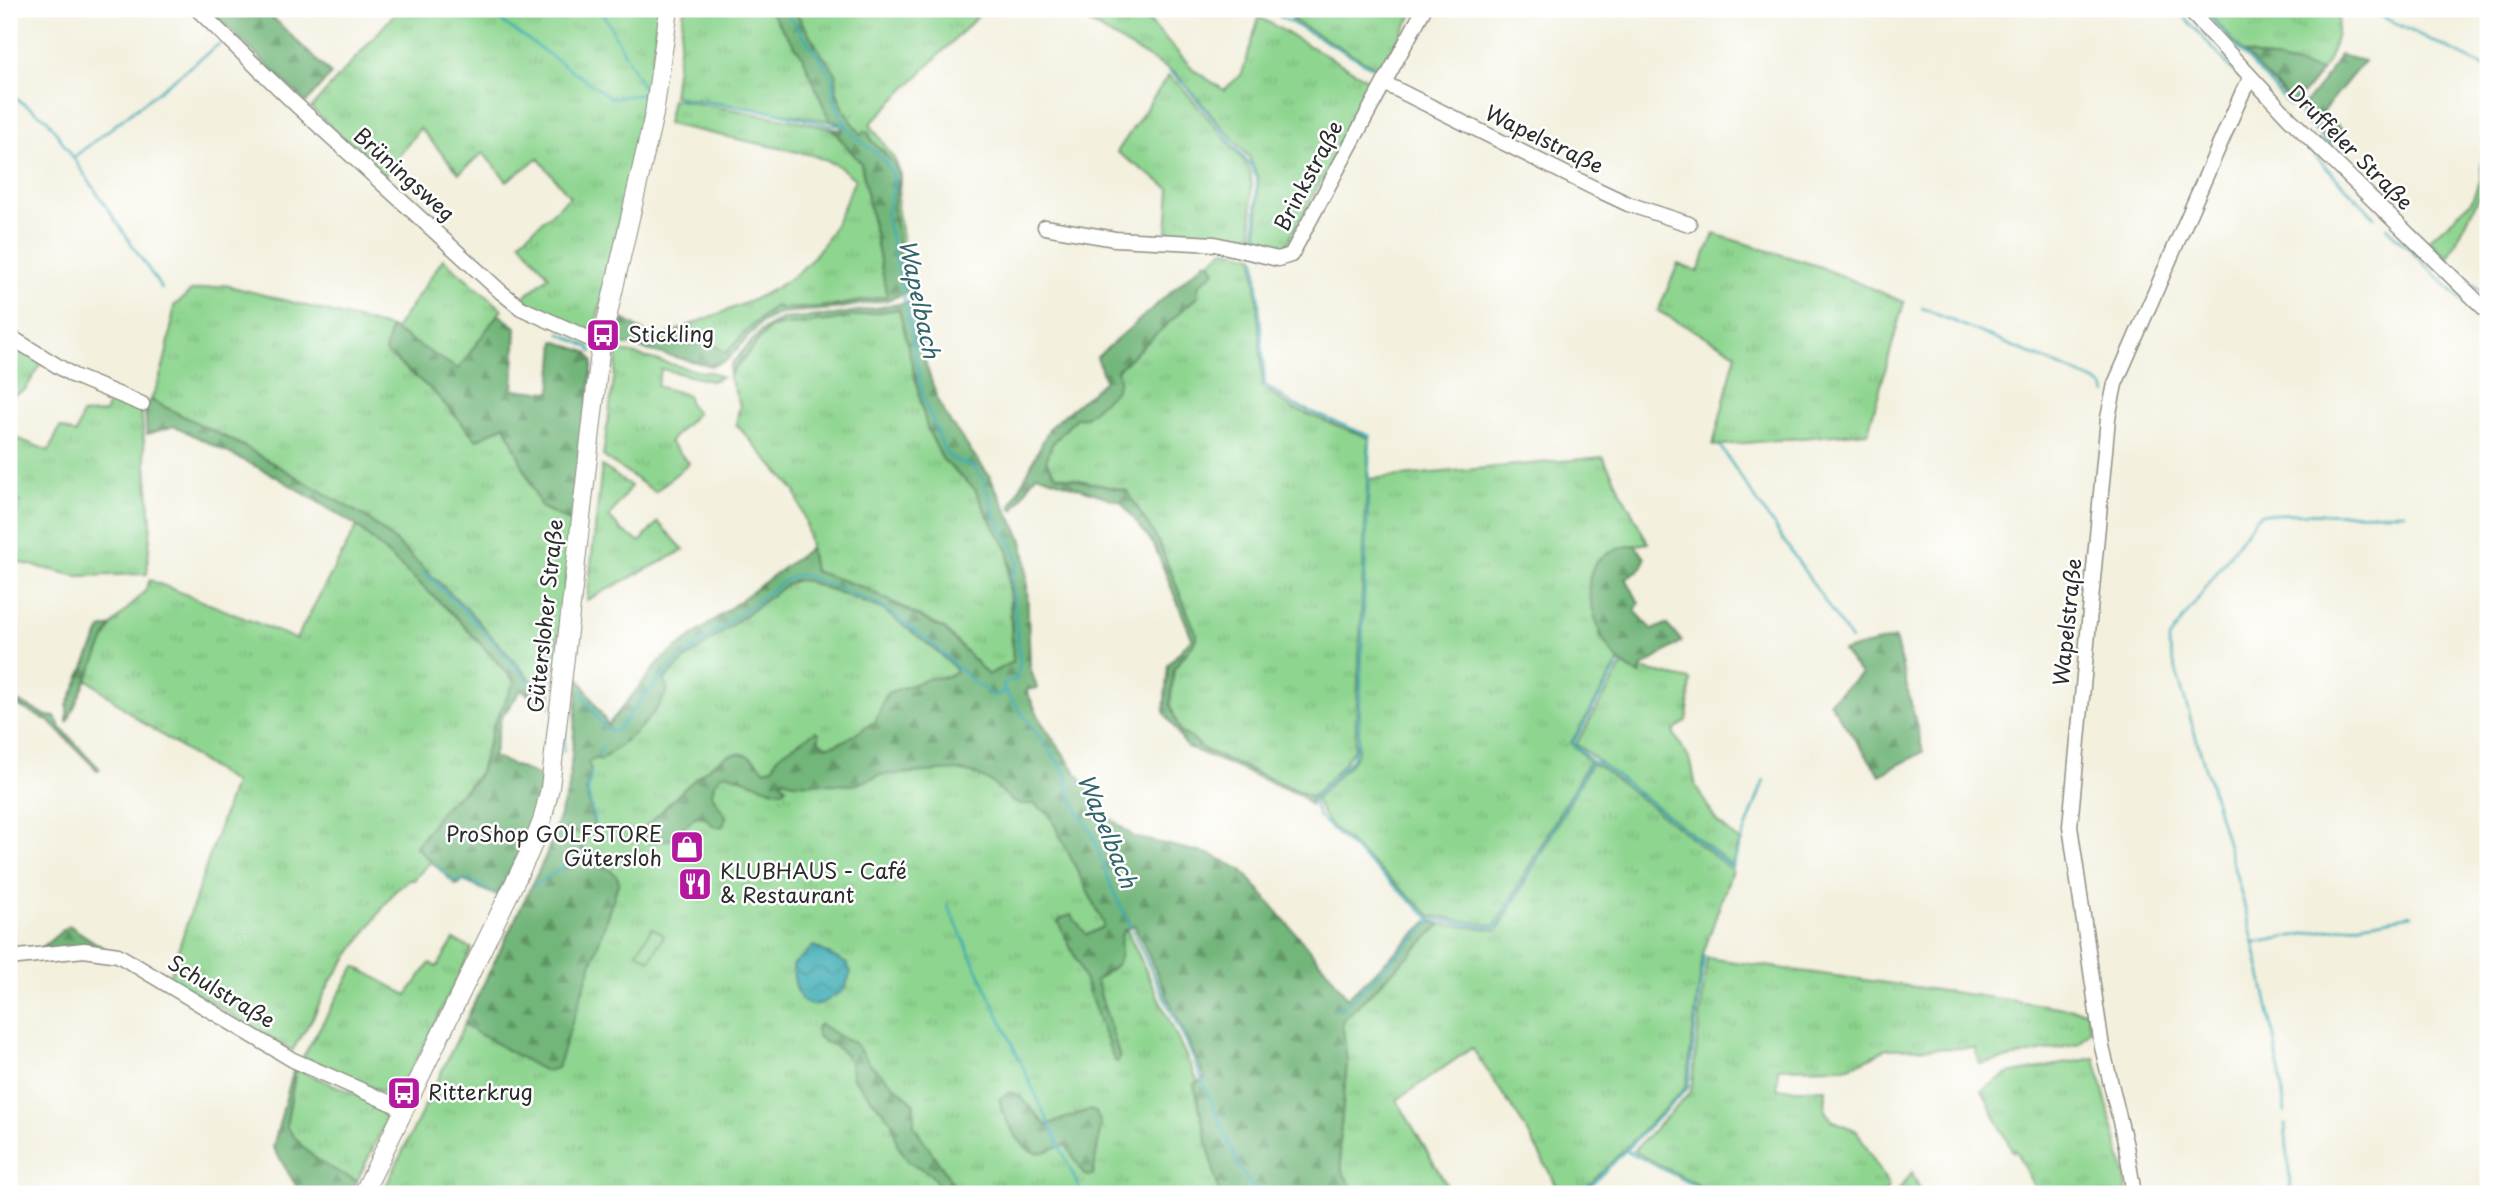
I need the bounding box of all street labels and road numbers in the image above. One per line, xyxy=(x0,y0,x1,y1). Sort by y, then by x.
street label: Druffeler Straße xyxy=(2281,77,2421,217)
street label: Wapelstraße xyxy=(1480,96,1609,181)
street label: Brinkstraße xyxy=(1265,114,1350,236)
street label: Brüningsweg xyxy=(347,119,463,228)
street label: Gütersloher Straße xyxy=(518,517,570,714)
street label: Wapelstraße xyxy=(2043,557,2089,687)
street label: Schulstraße xyxy=(162,946,282,1035)

